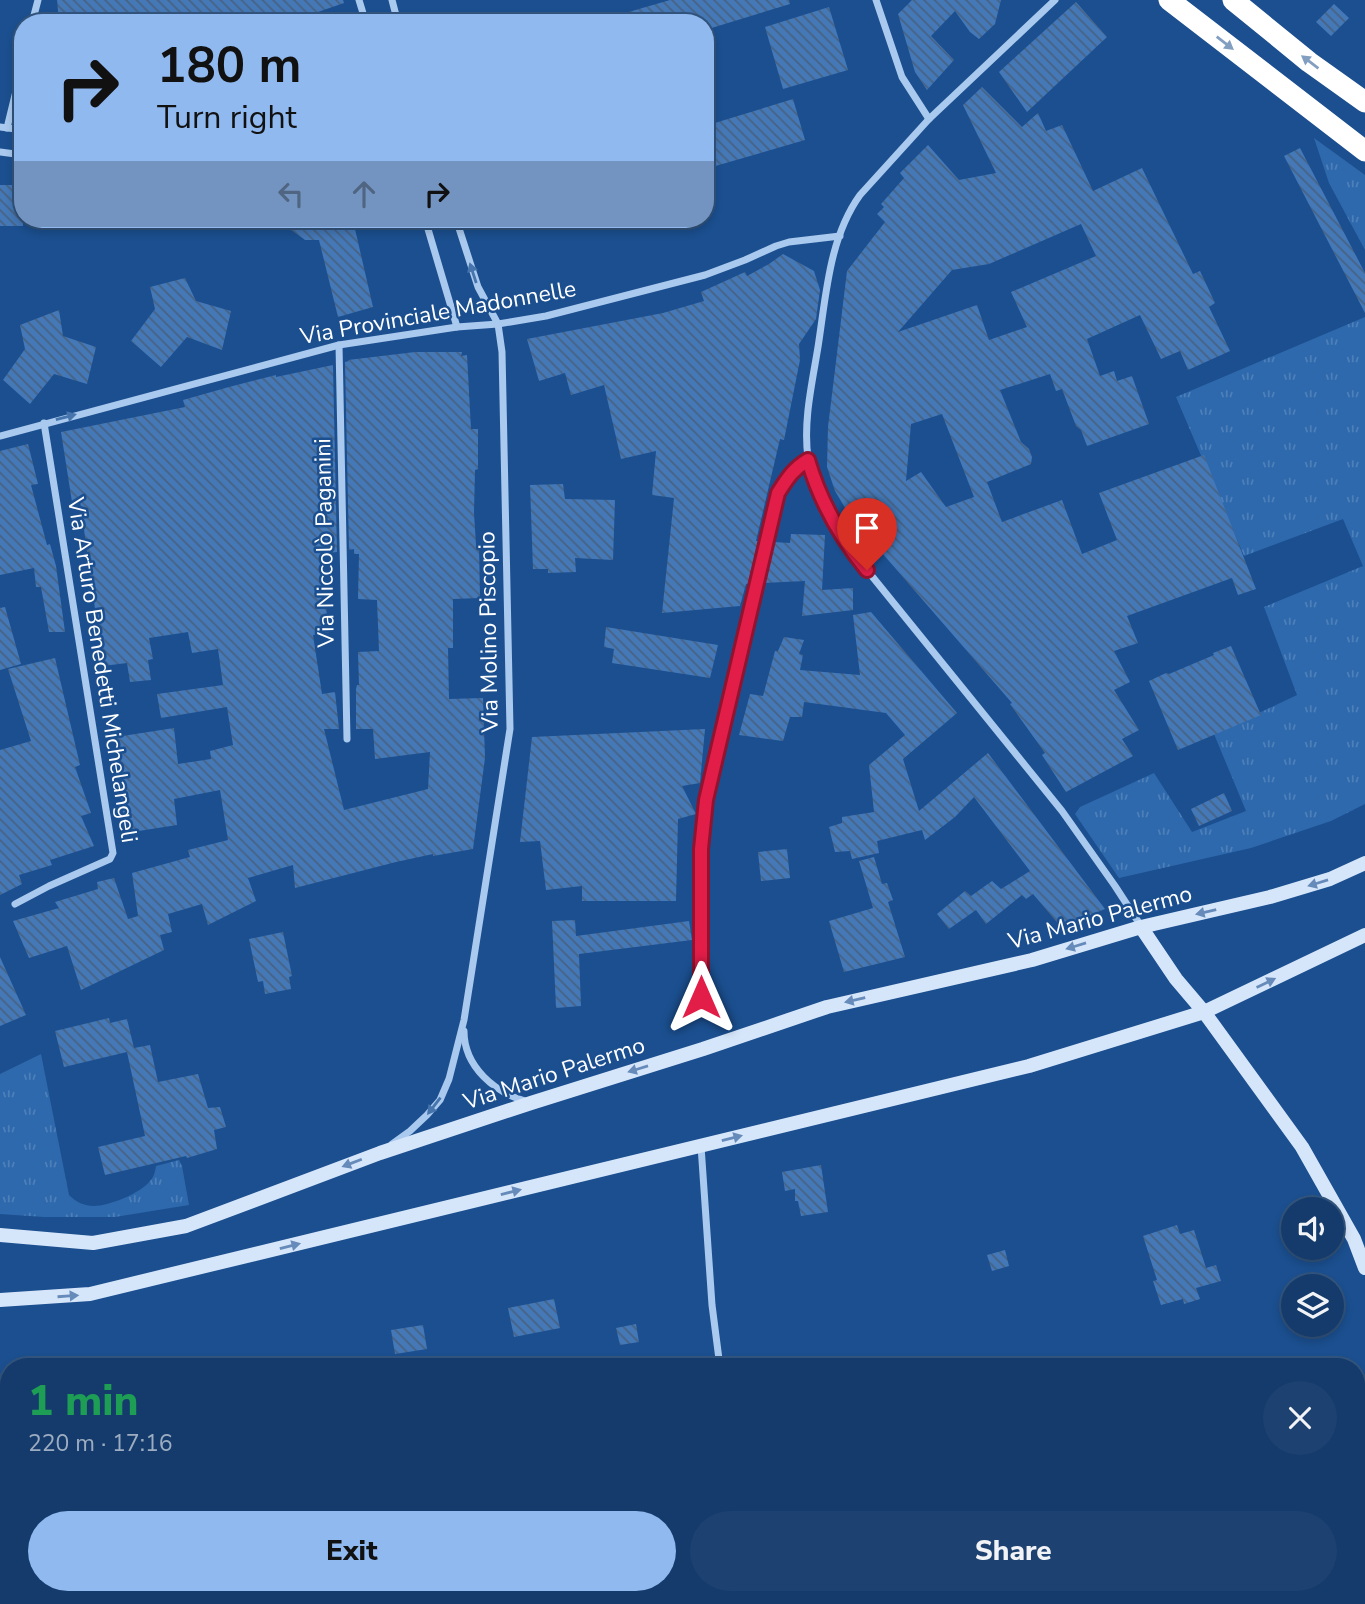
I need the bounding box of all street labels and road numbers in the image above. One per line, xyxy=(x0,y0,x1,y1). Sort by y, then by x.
street label: Via Provinciale Madonnelle xyxy=(297,273,579,352)
street label: Via Niccolò Paganini xyxy=(307,438,342,649)
street label: Via Arturo Benedetti Michelangeli xyxy=(60,494,145,845)
street label: Via Molino Piscopio xyxy=(471,531,506,734)
street label: Via Mario Palermo xyxy=(1004,878,1196,957)
street label: Via Mario Palermo xyxy=(458,1029,649,1118)

